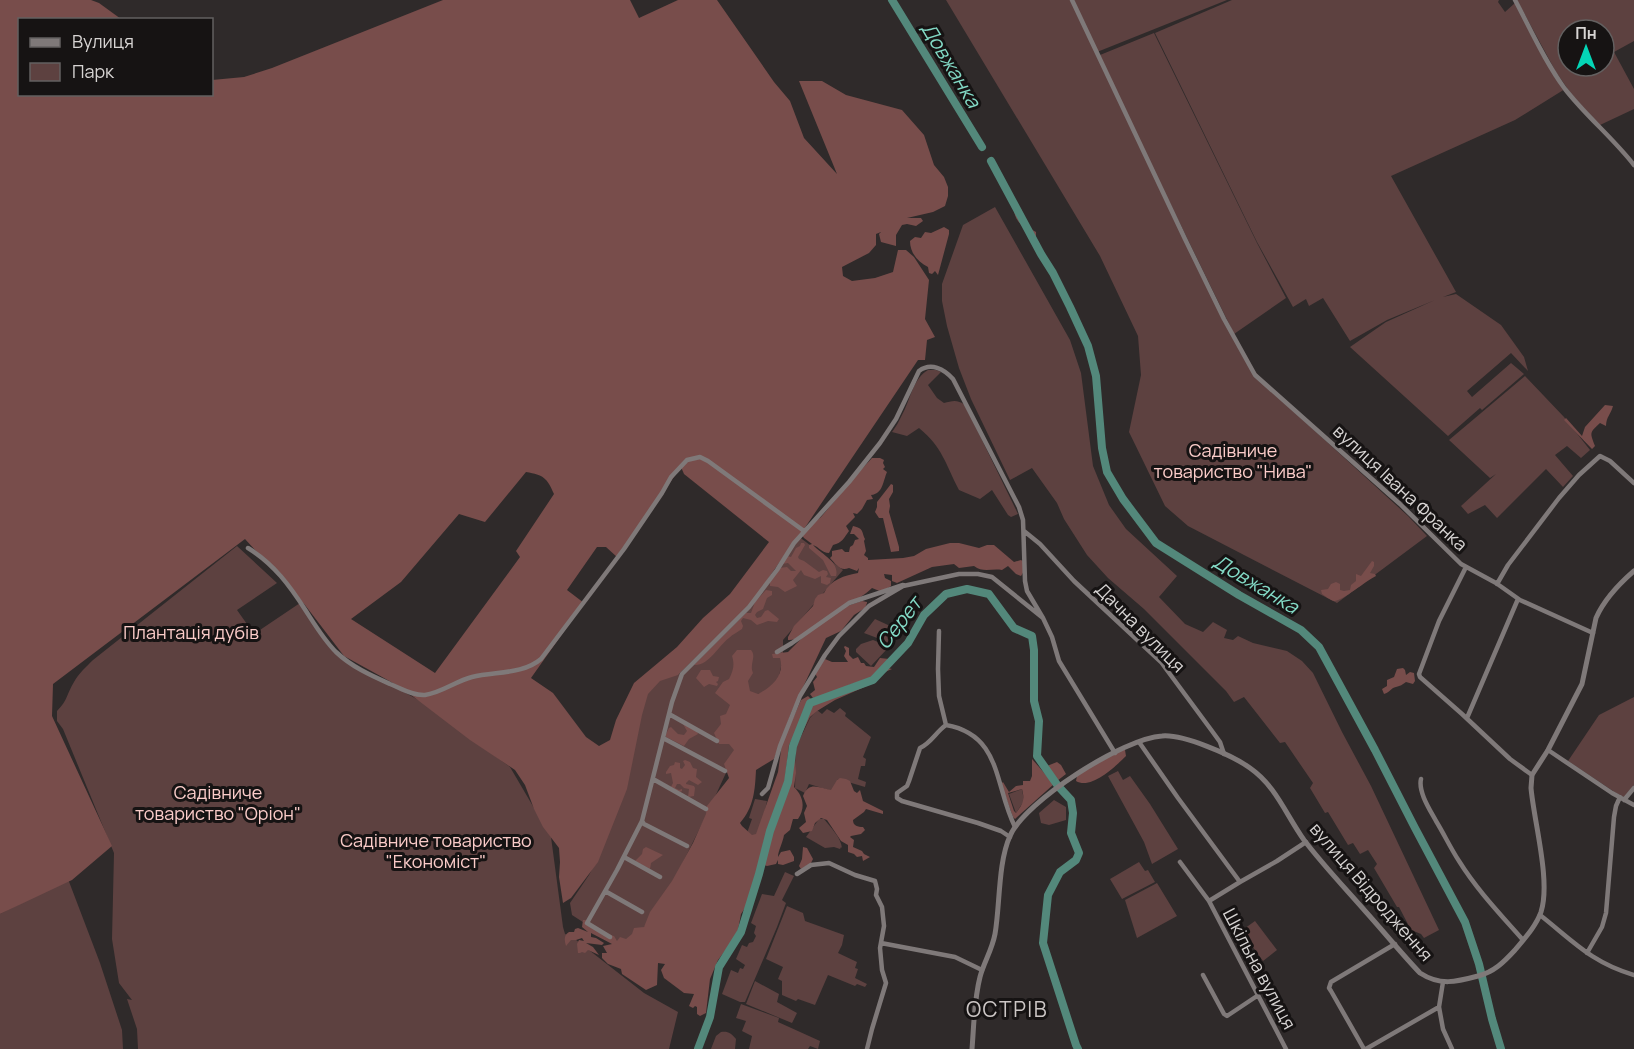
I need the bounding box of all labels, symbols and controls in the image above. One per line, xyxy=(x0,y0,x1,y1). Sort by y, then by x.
water label: Довжанка xyxy=(915,17,988,113)
legend xyxy=(18,18,213,96)
north arrow xyxy=(1556,18,1616,78)
text: Пн xyxy=(1575,22,1597,44)
text: Вулиця xyxy=(72,29,134,53)
text: Парк xyxy=(72,59,115,83)
street label: вулиця Івана Франка xyxy=(1328,419,1473,556)
park label: Садівниче товариство "Нива" xyxy=(1154,438,1312,483)
water label: Довжанка xyxy=(1209,548,1305,620)
street label: Дачна вулиця xyxy=(1091,577,1191,677)
water label: Серет xyxy=(870,589,929,654)
park label: Плантація дубів xyxy=(123,620,259,644)
park label: Садівниче товариство "Оріон" xyxy=(135,780,301,825)
street label: вулиця Відродження xyxy=(1305,817,1439,966)
park label: Садівниче товариство "Економіст" xyxy=(340,828,532,873)
street label: Шкільна вулиця xyxy=(1218,904,1302,1033)
district label: ОСТРІВ xyxy=(966,995,1048,1023)

